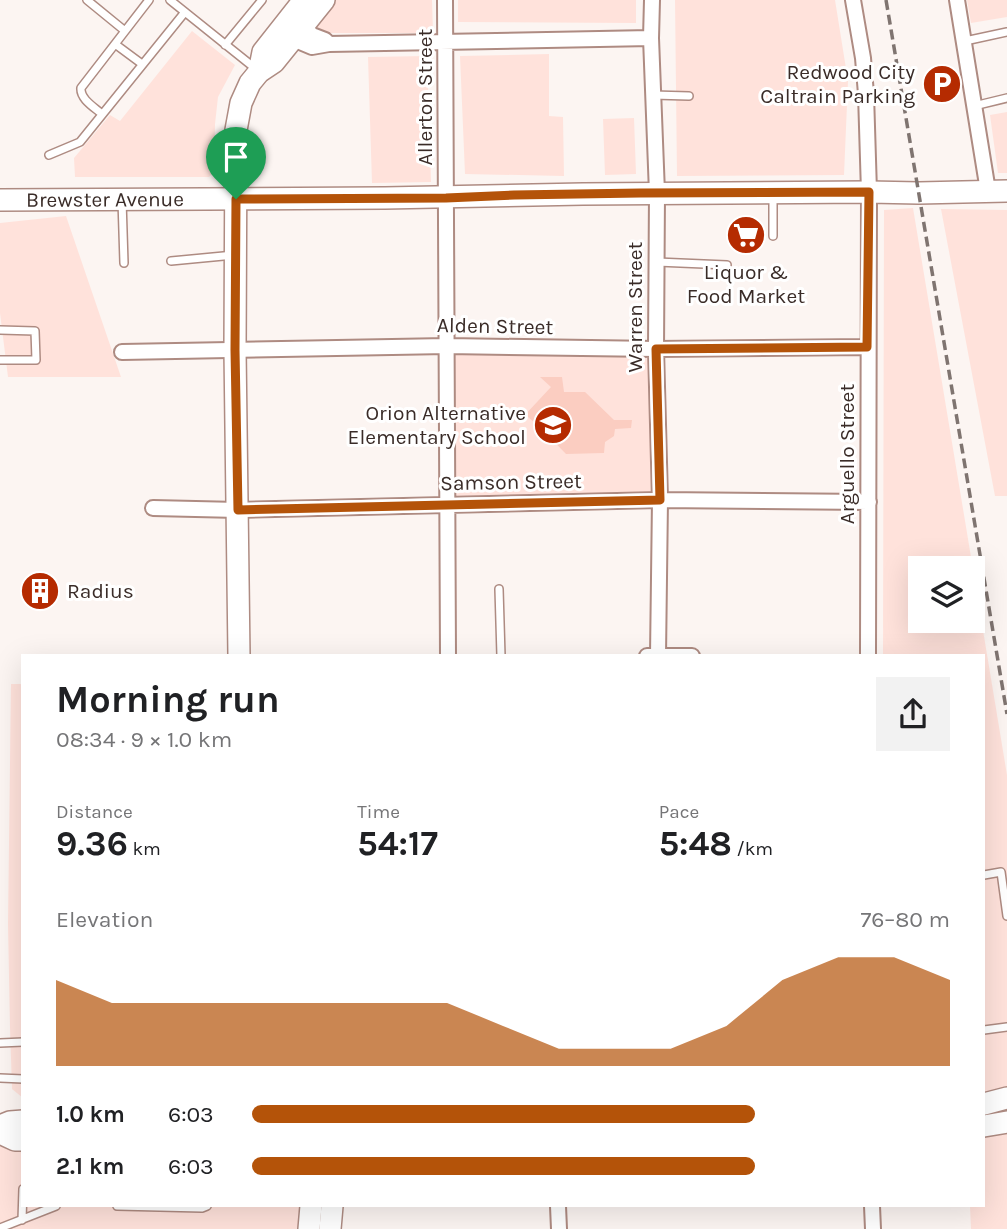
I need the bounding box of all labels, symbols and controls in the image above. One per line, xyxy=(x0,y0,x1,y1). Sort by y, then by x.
street label: Allerton Street xyxy=(413,28,437,165)
place label: Redwood City Caltrain Parking xyxy=(760,60,915,108)
parking icon: Redwood City Caltrain Parking xyxy=(921,63,963,105)
pin xyxy=(206,127,266,199)
icon: arrive xyxy=(217,138,255,176)
street label: Brewster Avenue xyxy=(26,187,184,212)
supermarket icon: Liquor & Food Market xyxy=(725,214,767,256)
street label: Warren Street xyxy=(623,241,647,372)
place label: Liquor & Food Market xyxy=(687,260,805,308)
street label: Alden Street xyxy=(437,313,554,339)
street label: Arguello Street xyxy=(835,384,859,524)
place label: Orion Alternative Elementary School xyxy=(348,401,526,449)
school or university icon: Orion Alternative Elementary School xyxy=(532,404,574,446)
street label: Samson Street xyxy=(440,469,582,495)
map controls xyxy=(908,556,985,633)
button: layers xyxy=(908,556,985,633)
building icon: Radius xyxy=(19,570,61,612)
place label: Radius xyxy=(67,579,134,603)
text: Morning run xyxy=(56,677,280,722)
button: share xyxy=(876,677,950,751)
text: 08:34 · 9 × 1.0 km xyxy=(56,726,232,753)
text: Distance xyxy=(56,801,133,823)
text: Time xyxy=(357,801,400,823)
text: Pace xyxy=(659,801,699,823)
text: 9.36 xyxy=(56,823,128,864)
text: 54:17 xyxy=(357,823,438,864)
text: 5:48 xyxy=(659,823,732,864)
text: km xyxy=(128,838,161,860)
text: /km xyxy=(732,838,773,860)
text: Elevation xyxy=(56,906,153,933)
text: 76–80 m xyxy=(860,906,950,933)
text: 1.0 km xyxy=(56,1101,125,1128)
text: 6:03 xyxy=(168,1101,214,1128)
text: 2.1 km xyxy=(56,1153,124,1180)
text: 6:03 xyxy=(168,1153,214,1180)

